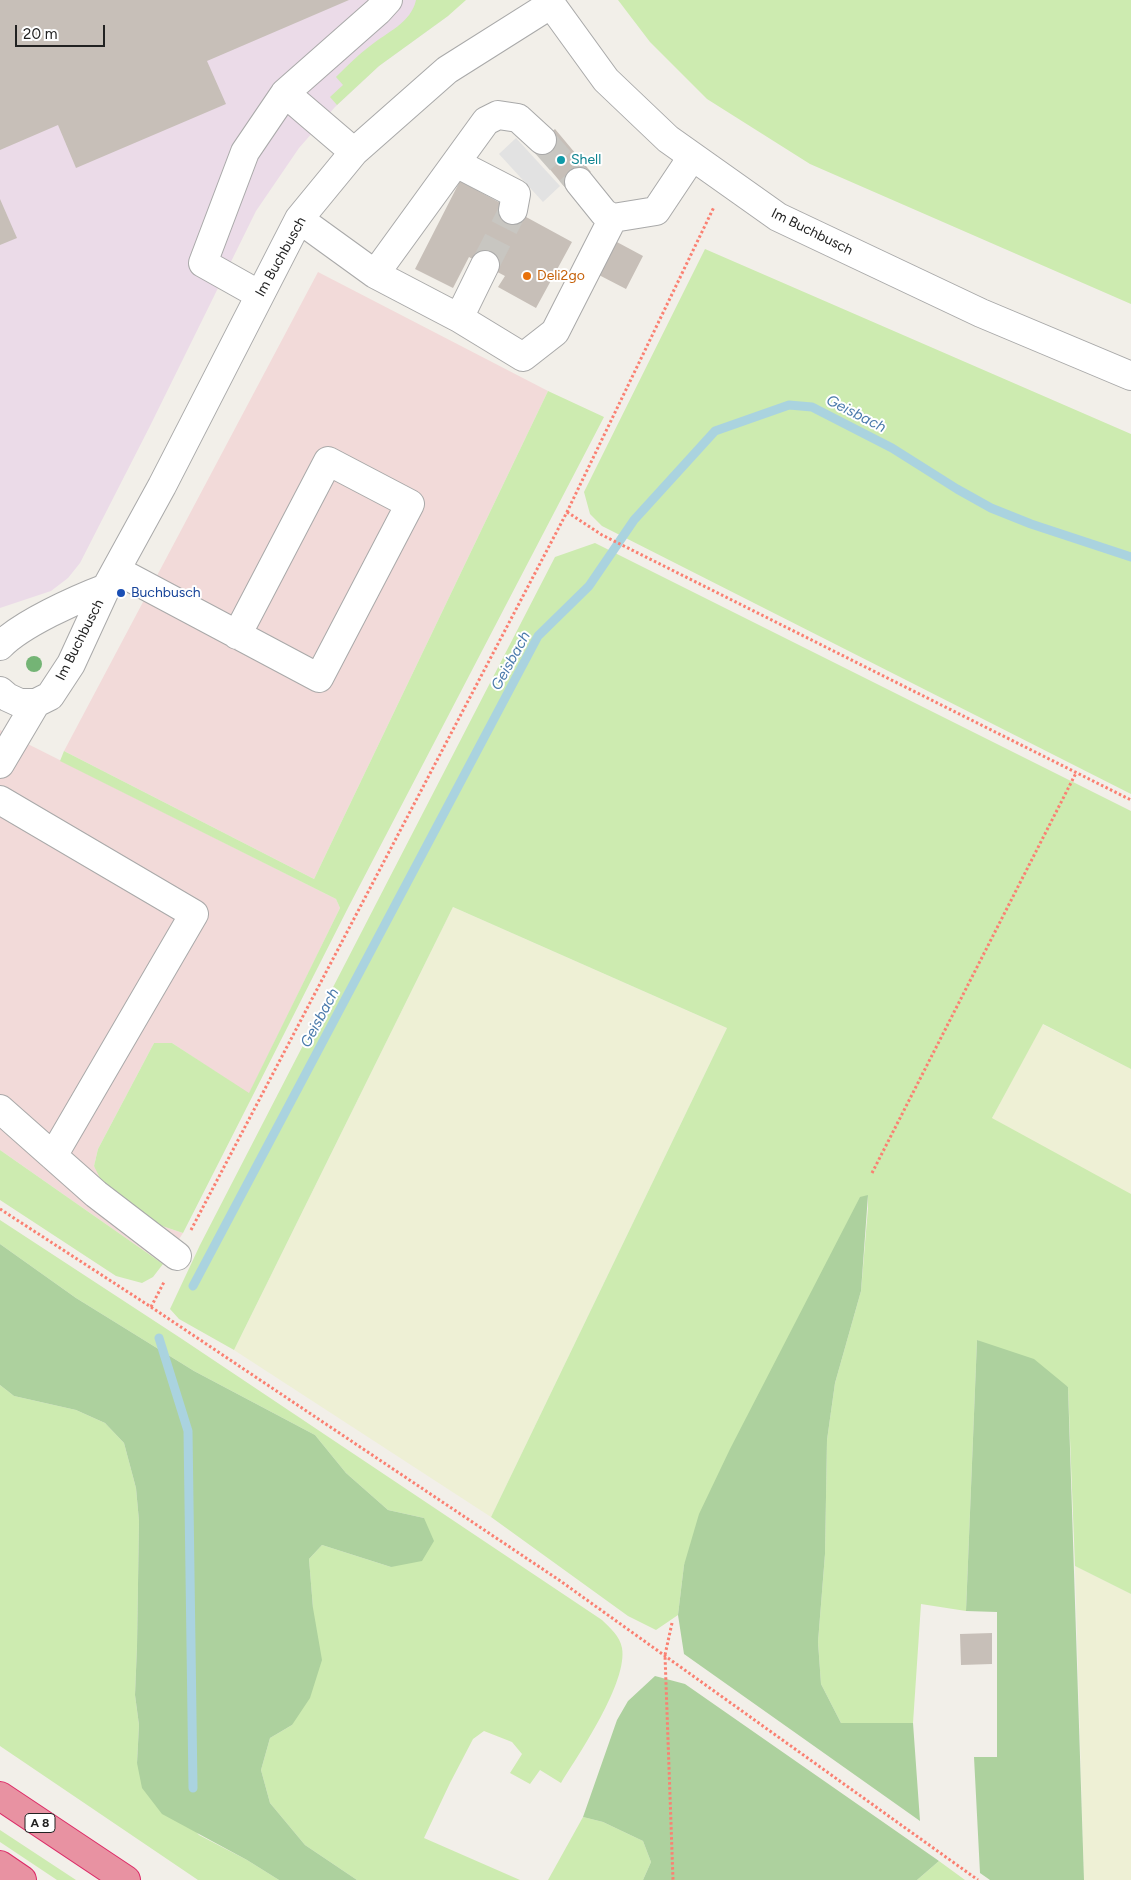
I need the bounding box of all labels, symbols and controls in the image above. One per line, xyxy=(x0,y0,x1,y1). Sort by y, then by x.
scale bar xyxy=(18,15,108,47)
text: 20 m xyxy=(23,25,57,43)
place label: Shell xyxy=(571,152,601,168)
marker: Shell xyxy=(555,154,567,166)
street label: Im Buchbusch xyxy=(768,205,856,259)
street label: Im Buchbusch xyxy=(252,214,310,300)
place label: Deli2go xyxy=(537,268,585,284)
marker: Deli2go xyxy=(521,270,533,282)
water label: Geisbach xyxy=(823,391,889,437)
place label: Buchbusch xyxy=(131,585,201,601)
marker: Buchbusch xyxy=(115,587,127,599)
street label: Im Buchbusch xyxy=(52,597,108,683)
water label: Geisbach xyxy=(488,629,534,693)
water label: Geisbach xyxy=(297,985,343,1051)
road number: A 8 xyxy=(25,1814,55,1832)

